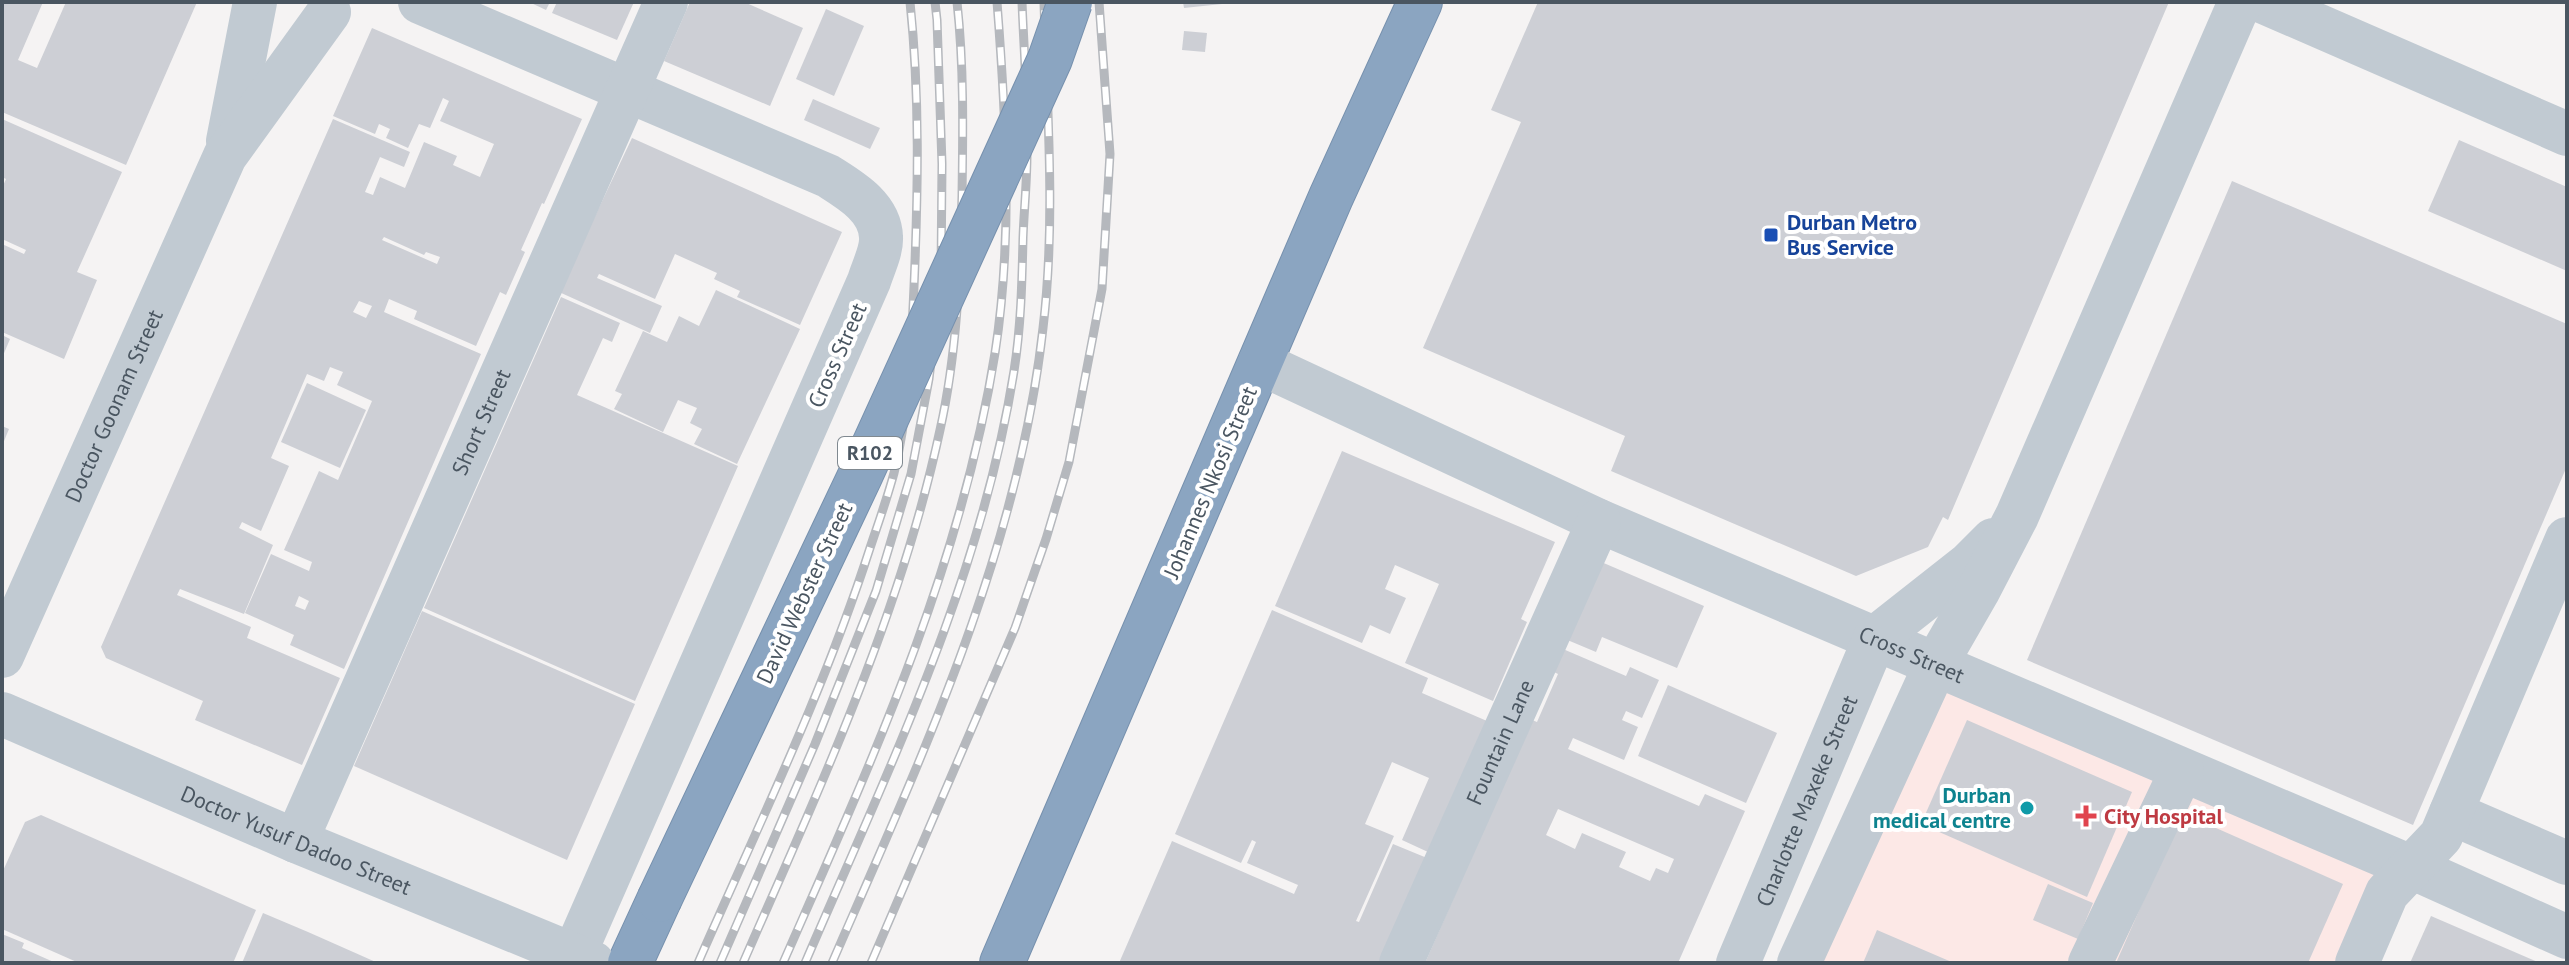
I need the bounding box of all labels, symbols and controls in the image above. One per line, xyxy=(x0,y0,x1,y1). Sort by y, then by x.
place label: Durban Metro Bus Service xyxy=(1787,208,1917,261)
marker: Durban Metro Bus Service xyxy=(1762,226,1780,244)
street label: Cross Street xyxy=(801,298,873,412)
street label: Doctor Goonam Street xyxy=(58,304,169,507)
street label: Short Street xyxy=(445,364,517,479)
street label: Johannes Nkosi Street xyxy=(1157,381,1263,583)
road number: R102 xyxy=(838,437,902,469)
street label: David Webster Street xyxy=(750,497,858,688)
street label: Cross Street xyxy=(1855,619,1969,689)
street label: Fountain Lane xyxy=(1460,675,1540,809)
street label: Charlotte Maxeke Street xyxy=(1749,690,1864,911)
street label: Doctor Yusuf Dadoo Street xyxy=(177,779,416,901)
place label: Durban medical centre xyxy=(1873,781,2011,834)
marker: Durban medical centre xyxy=(2018,799,2036,817)
place label: City Hospital xyxy=(2104,802,2223,830)
marker: City Hospital xyxy=(2075,805,2097,827)

